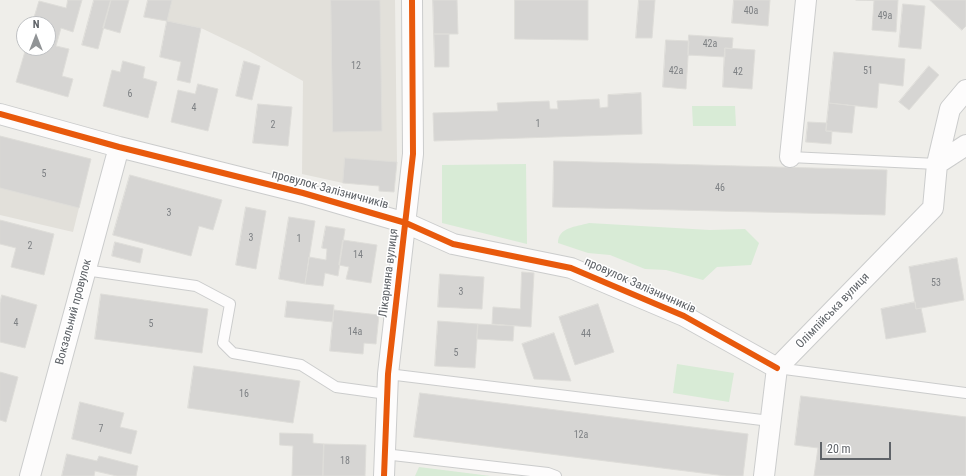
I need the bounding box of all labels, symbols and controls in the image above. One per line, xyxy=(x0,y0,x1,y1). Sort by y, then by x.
house number: 40а xyxy=(744,5,758,17)
house number: 49а xyxy=(878,10,892,22)
north arrow xyxy=(16,16,56,56)
text: N xyxy=(33,18,39,31)
house number: 42а xyxy=(703,38,717,50)
house number: 12 xyxy=(351,60,361,72)
house number: 42а xyxy=(669,65,683,77)
house number: 51 xyxy=(863,65,873,77)
house number: 42 xyxy=(733,66,743,78)
house number: 6 xyxy=(128,88,132,100)
house number: 4 xyxy=(192,102,196,114)
house number: 1 xyxy=(536,118,540,130)
house number: 2 xyxy=(271,119,275,131)
street label: провулок Залізничників xyxy=(270,167,390,213)
house number: 5 xyxy=(42,168,46,180)
house number: 46 xyxy=(715,182,725,194)
house number: 3 xyxy=(167,207,171,219)
street label: Лікарняна вулиця xyxy=(376,228,402,318)
house number: 3 xyxy=(249,232,253,244)
house number: 1 xyxy=(297,233,301,245)
house number: 2 xyxy=(28,240,32,252)
house number: 14 xyxy=(353,249,363,261)
street label: провулок Залізничників xyxy=(582,255,698,317)
street label: Вокзальний провулок xyxy=(53,257,95,367)
street label: Олімпійська вулиця xyxy=(793,270,873,352)
house number: 53 xyxy=(931,277,941,289)
house number: 3 xyxy=(459,286,463,298)
house number: 4 xyxy=(14,317,18,329)
house number: 5 xyxy=(149,318,153,330)
house number: 14а xyxy=(348,326,362,338)
house number: 44 xyxy=(581,328,591,340)
house number: 5 xyxy=(454,347,458,359)
house number: 16 xyxy=(239,388,249,400)
house number: 7 xyxy=(99,423,103,435)
house number: 12а xyxy=(574,429,588,441)
scale bar xyxy=(822,434,893,460)
text: 20 m xyxy=(827,442,851,456)
house number: 18 xyxy=(340,455,350,467)

